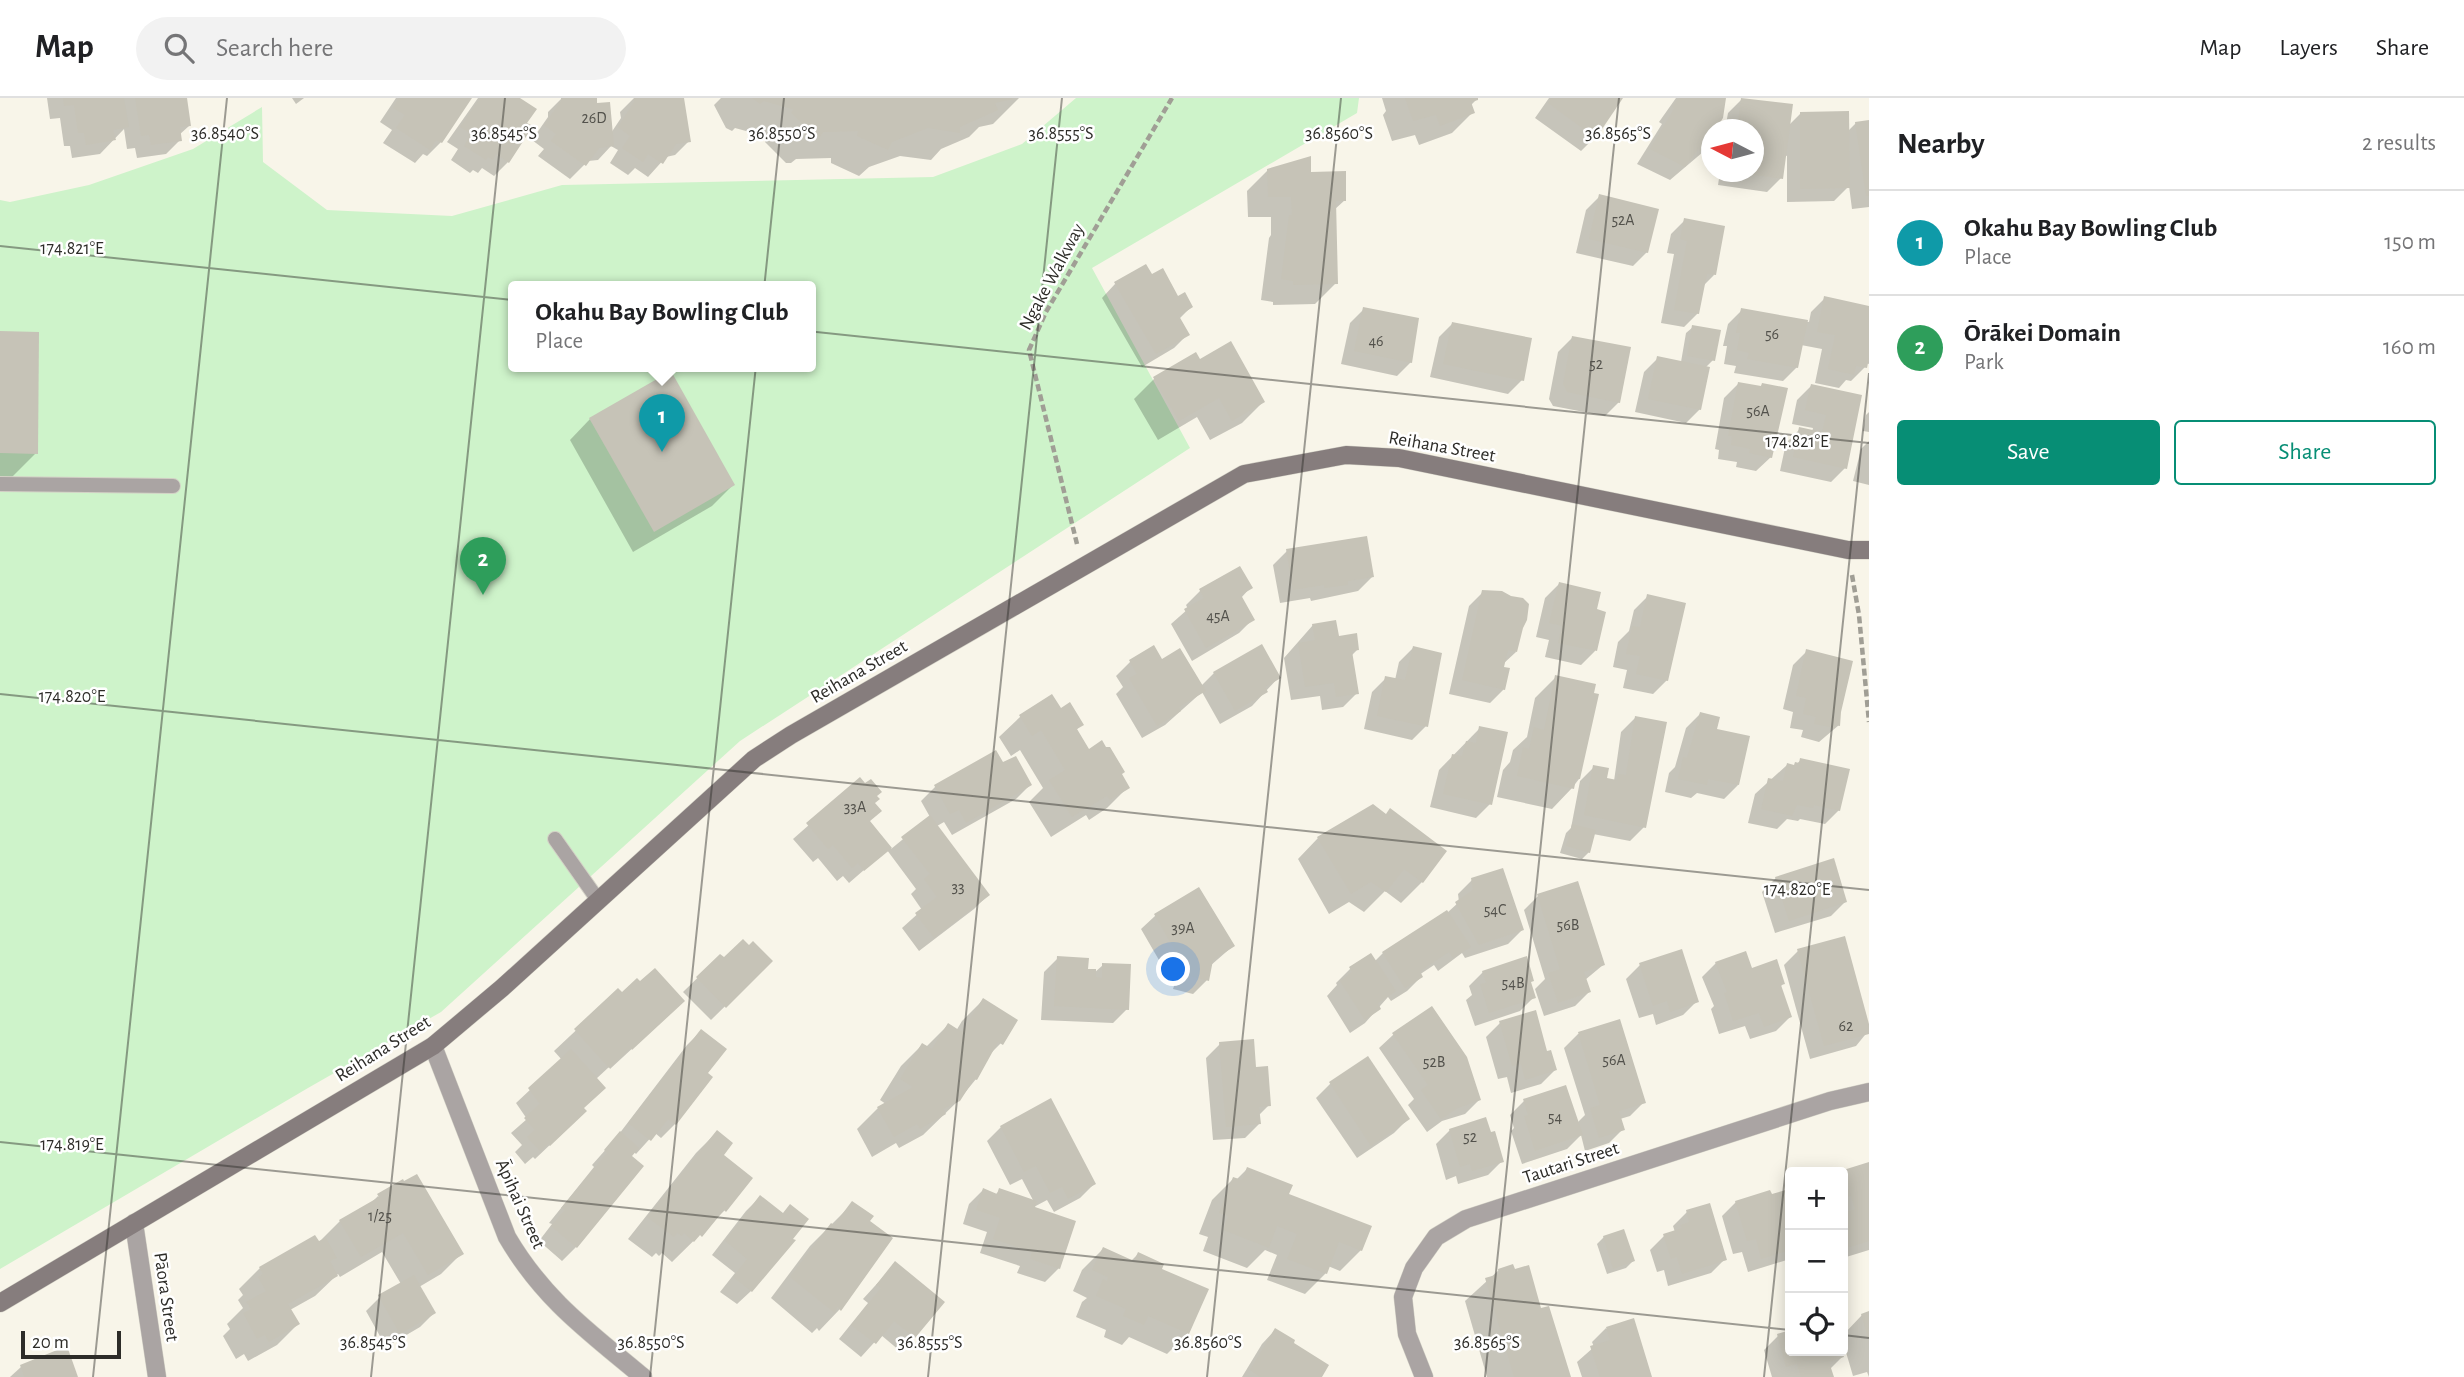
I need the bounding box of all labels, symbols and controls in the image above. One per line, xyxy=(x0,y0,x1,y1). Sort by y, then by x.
search box xyxy=(136,17,626,80)
icon: search xyxy=(160,29,198,67)
text: Map xyxy=(35,31,94,64)
text: Search here xyxy=(216,35,334,61)
text: Map xyxy=(2199,36,2241,60)
text: Layers xyxy=(2279,36,2338,60)
text: Share xyxy=(2376,36,2429,60)
house number: 26D xyxy=(581,110,607,126)
north arrow xyxy=(1701,119,1764,182)
text: 36.8540°S xyxy=(191,125,259,143)
text: 36.8545°S xyxy=(471,125,537,143)
text: 36.8550°S xyxy=(749,125,815,143)
text: 36.8555°S xyxy=(1029,125,1093,143)
text: 36.8560°S xyxy=(1305,125,1373,143)
text: 36.8565°S xyxy=(1585,125,1651,143)
text: Nearby xyxy=(1897,129,1985,159)
text: 2 results xyxy=(2362,132,2436,155)
house number: 52A xyxy=(1611,212,1635,228)
text: Okahu Bay Bowling Club xyxy=(1964,215,2217,241)
street label: Ngake Walkway xyxy=(1016,221,1088,333)
text: 1 xyxy=(1916,231,1924,254)
text: 150 m xyxy=(2384,231,2436,254)
text: 174.821°E xyxy=(40,240,104,258)
text: Place xyxy=(1964,246,2012,269)
popup xyxy=(508,281,816,372)
text: Okahu Bay Bowling Club xyxy=(535,299,789,325)
text: Ōrākei Domain xyxy=(1964,320,2121,346)
house number: 56 xyxy=(1765,326,1779,342)
text: Place xyxy=(535,330,583,353)
house number: 46 xyxy=(1368,333,1384,349)
text: 2 xyxy=(1915,336,1925,359)
text: 160 m xyxy=(2383,336,2436,359)
text: Park xyxy=(1964,351,2004,374)
house number: 52 xyxy=(1589,356,1603,372)
pin: 1 xyxy=(639,394,685,452)
house number: 56A xyxy=(1746,403,1770,419)
button: Save xyxy=(1897,420,2160,485)
button: Share xyxy=(2174,420,2436,485)
street label: Reihana Street xyxy=(1387,428,1497,466)
text: 174.821°E xyxy=(1765,433,1829,451)
pin: 2 xyxy=(460,537,506,595)
house number: 45A xyxy=(1206,608,1230,624)
street label: Reihana Street xyxy=(807,637,911,707)
text: 174.820°E xyxy=(39,688,106,706)
house number: 33A xyxy=(844,799,866,815)
house number: 33 xyxy=(951,879,965,895)
text: 174.820°E xyxy=(1764,881,1831,899)
house number: 54C xyxy=(1484,902,1506,918)
house number: 56B xyxy=(1557,917,1579,933)
house number: 39A xyxy=(1171,920,1195,936)
your location xyxy=(1156,952,1190,986)
house number: 54B xyxy=(1502,975,1524,991)
street label: Reihana Street xyxy=(332,1012,434,1086)
house number: 62 xyxy=(1839,1018,1853,1034)
house number: 56A xyxy=(1602,1052,1626,1068)
house number: 52B xyxy=(1423,1054,1445,1070)
house number: 54 xyxy=(1548,1109,1562,1125)
house number: 52 xyxy=(1463,1129,1477,1145)
text: 174.819°E xyxy=(40,1136,104,1154)
street label: Tautari Street xyxy=(1521,1139,1621,1187)
street label: Āpihai Street xyxy=(492,1156,549,1252)
map controls xyxy=(1785,1167,1848,1356)
button: + xyxy=(1785,1167,1848,1230)
house number: 1/25 xyxy=(368,1208,392,1224)
button: − xyxy=(1785,1230,1848,1293)
street label: Pāora Street xyxy=(150,1251,182,1343)
button: locate xyxy=(1785,1293,1848,1356)
scale bar xyxy=(21,1328,121,1360)
text: 20 m xyxy=(32,1333,69,1352)
text: 36.8545°S xyxy=(340,1334,406,1352)
text: 36.8550°S xyxy=(618,1334,684,1352)
text: 36.8555°S xyxy=(898,1334,962,1352)
text: 36.8560°S xyxy=(1174,1334,1242,1352)
text: 36.8565°S xyxy=(1454,1334,1520,1352)

